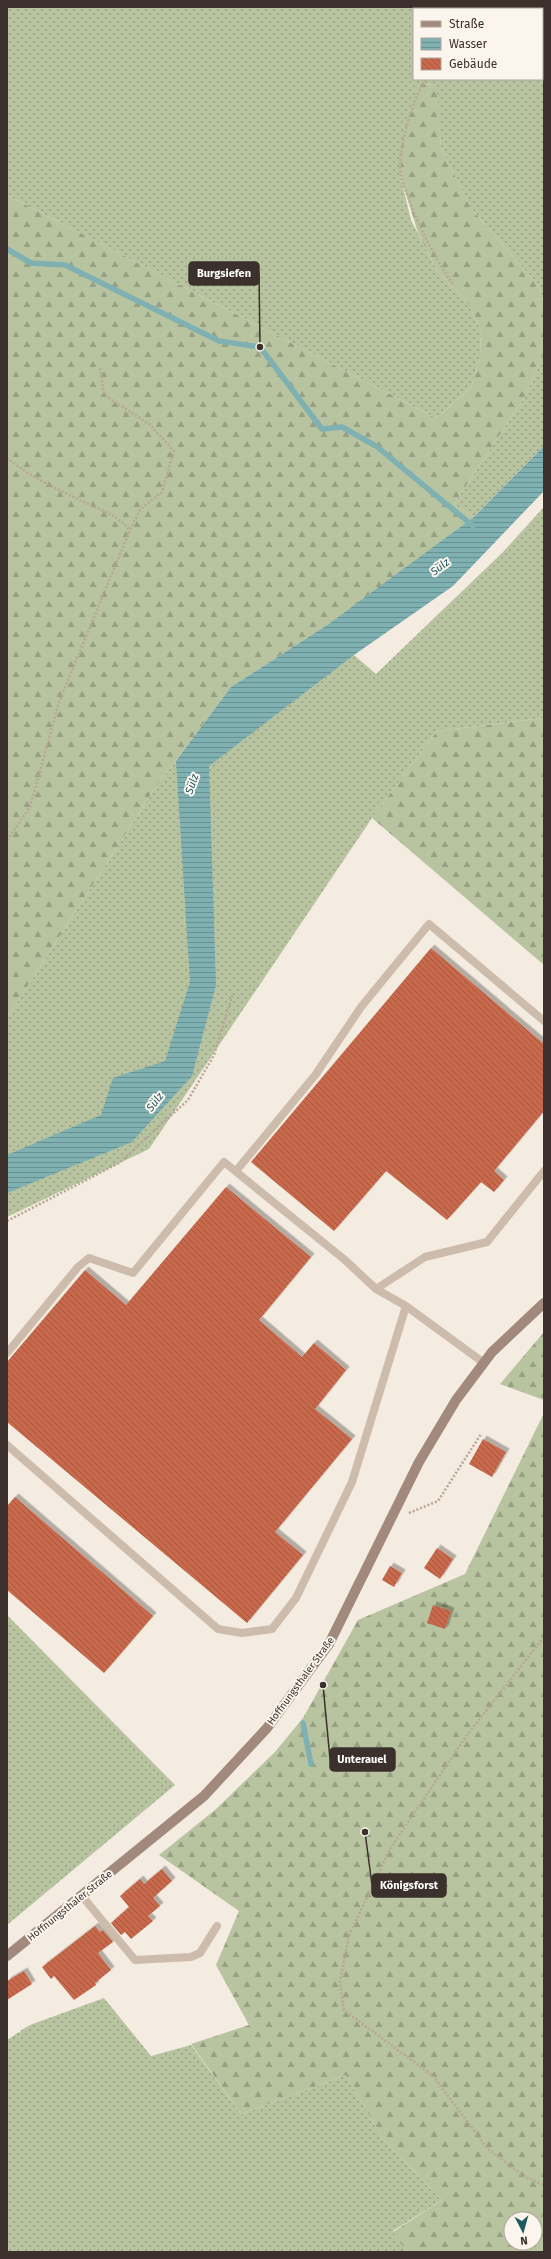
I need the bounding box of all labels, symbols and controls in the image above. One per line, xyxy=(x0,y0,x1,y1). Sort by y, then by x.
legend xyxy=(413,8,543,80)
text: Straße xyxy=(449,17,484,31)
text: Wasser xyxy=(449,37,488,51)
text: Gebäude xyxy=(449,57,497,71)
callout: Burgsiefen xyxy=(189,262,259,285)
text: Burgsiefen xyxy=(197,267,251,280)
water label: Sülz xyxy=(427,555,452,579)
water label: Sülz xyxy=(182,772,202,797)
water label: Sülz xyxy=(143,1090,167,1115)
street label: Hoffnungsthaler Straße xyxy=(265,1635,337,1727)
callout: Unterauel xyxy=(330,1748,395,1771)
text: Unterauel xyxy=(337,1753,387,1766)
street label: Hoffnungsthaler Straße xyxy=(25,1868,115,1944)
callout: Königsforst xyxy=(372,1874,446,1897)
text: Königsforst xyxy=(380,1879,439,1892)
north arrow xyxy=(503,2211,543,2251)
text: N xyxy=(520,2234,528,2247)

